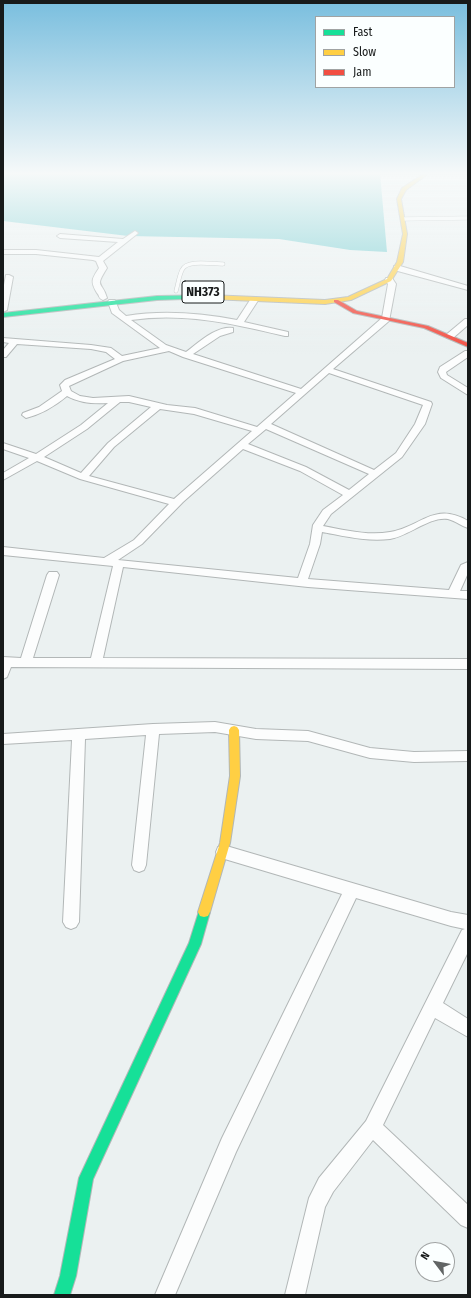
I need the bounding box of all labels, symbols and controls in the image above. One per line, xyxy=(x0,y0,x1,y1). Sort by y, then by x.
legend xyxy=(315,16,455,88)
text: Fast xyxy=(353,25,372,39)
text: Slow xyxy=(353,45,376,59)
text: Jam xyxy=(353,65,371,79)
road number: NH373 xyxy=(182,281,224,303)
north arrow xyxy=(415,1242,455,1282)
text: N xyxy=(418,1250,433,1262)

